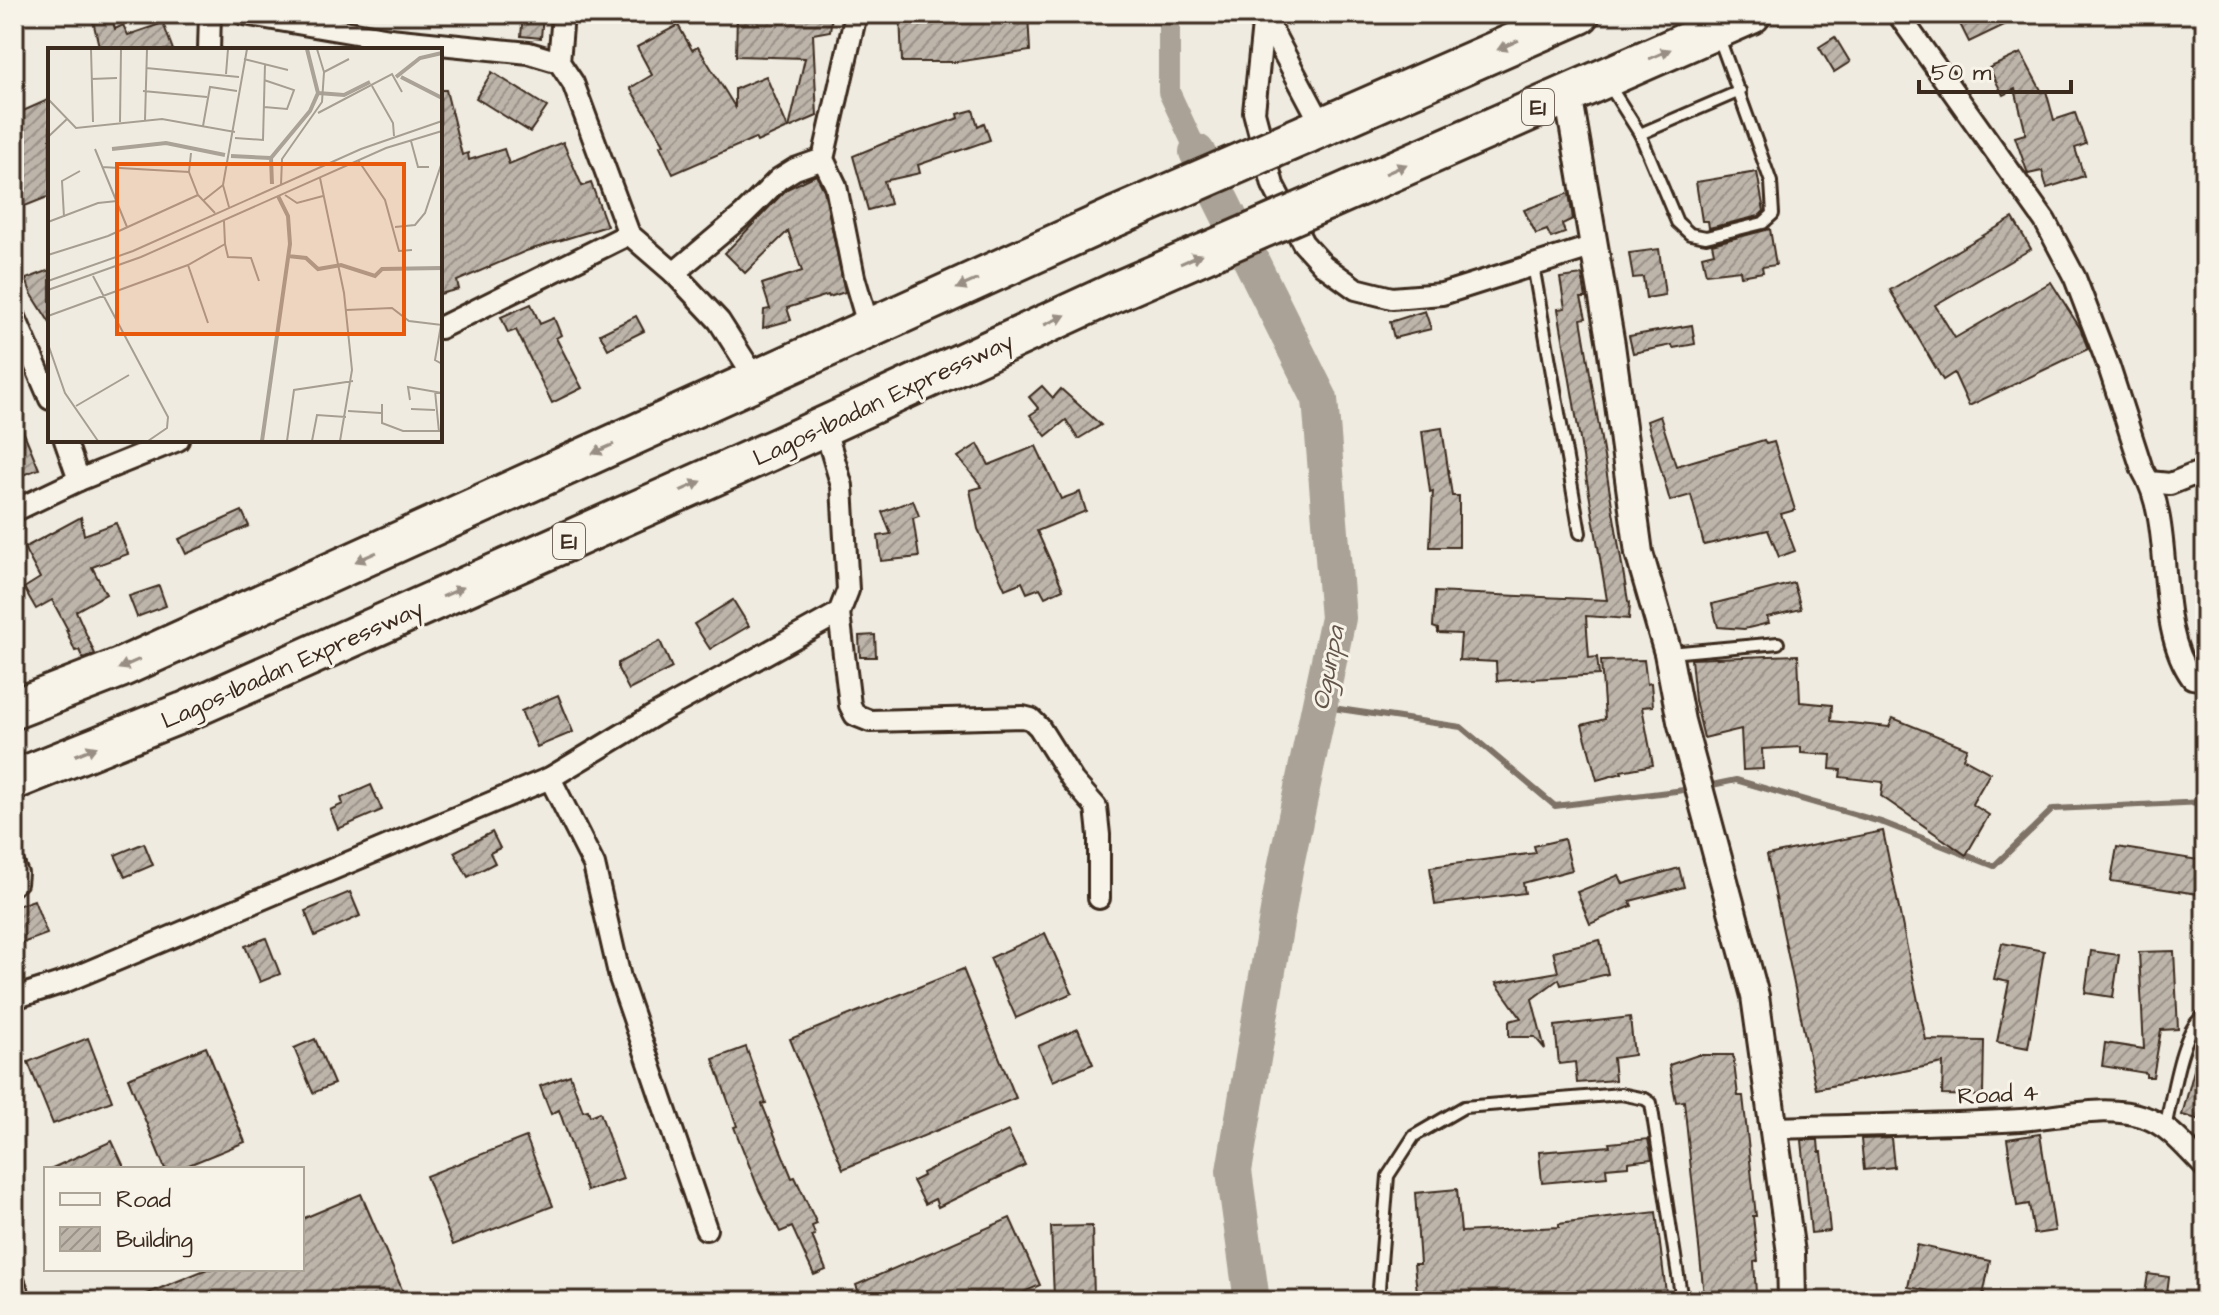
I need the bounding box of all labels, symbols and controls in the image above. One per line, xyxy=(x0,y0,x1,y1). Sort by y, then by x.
one-way arrow xyxy=(1496,39,1520,52)
scale bar xyxy=(1919,44,2071,94)
one-way arrow xyxy=(1648,47,1672,61)
inset map xyxy=(48,48,442,442)
text: 50 m xyxy=(1931,56,1992,90)
road number: E1 xyxy=(1522,89,1554,125)
one-way arrow xyxy=(1384,163,1408,176)
one-way arrow xyxy=(1179,252,1203,266)
one-way arrow xyxy=(955,277,979,291)
one-way arrow xyxy=(1043,313,1066,327)
street label: Lagos-Ibadan Expressway xyxy=(748,325,1020,476)
one-way arrow xyxy=(591,442,614,456)
one-way arrow xyxy=(679,480,703,493)
road number: E1 xyxy=(553,523,585,559)
one-way arrow xyxy=(354,550,378,563)
one-way arrow xyxy=(442,586,465,599)
street label: Lagos-Ibadan Expressway xyxy=(156,592,429,739)
water label: Ogunpa xyxy=(1302,621,1355,713)
one-way arrow xyxy=(117,657,141,671)
one-way arrow xyxy=(74,745,98,758)
street label: Road 4 xyxy=(1957,1076,2039,1114)
legend xyxy=(44,1167,304,1271)
text: Road xyxy=(116,1183,171,1217)
text: Building xyxy=(116,1223,193,1258)

